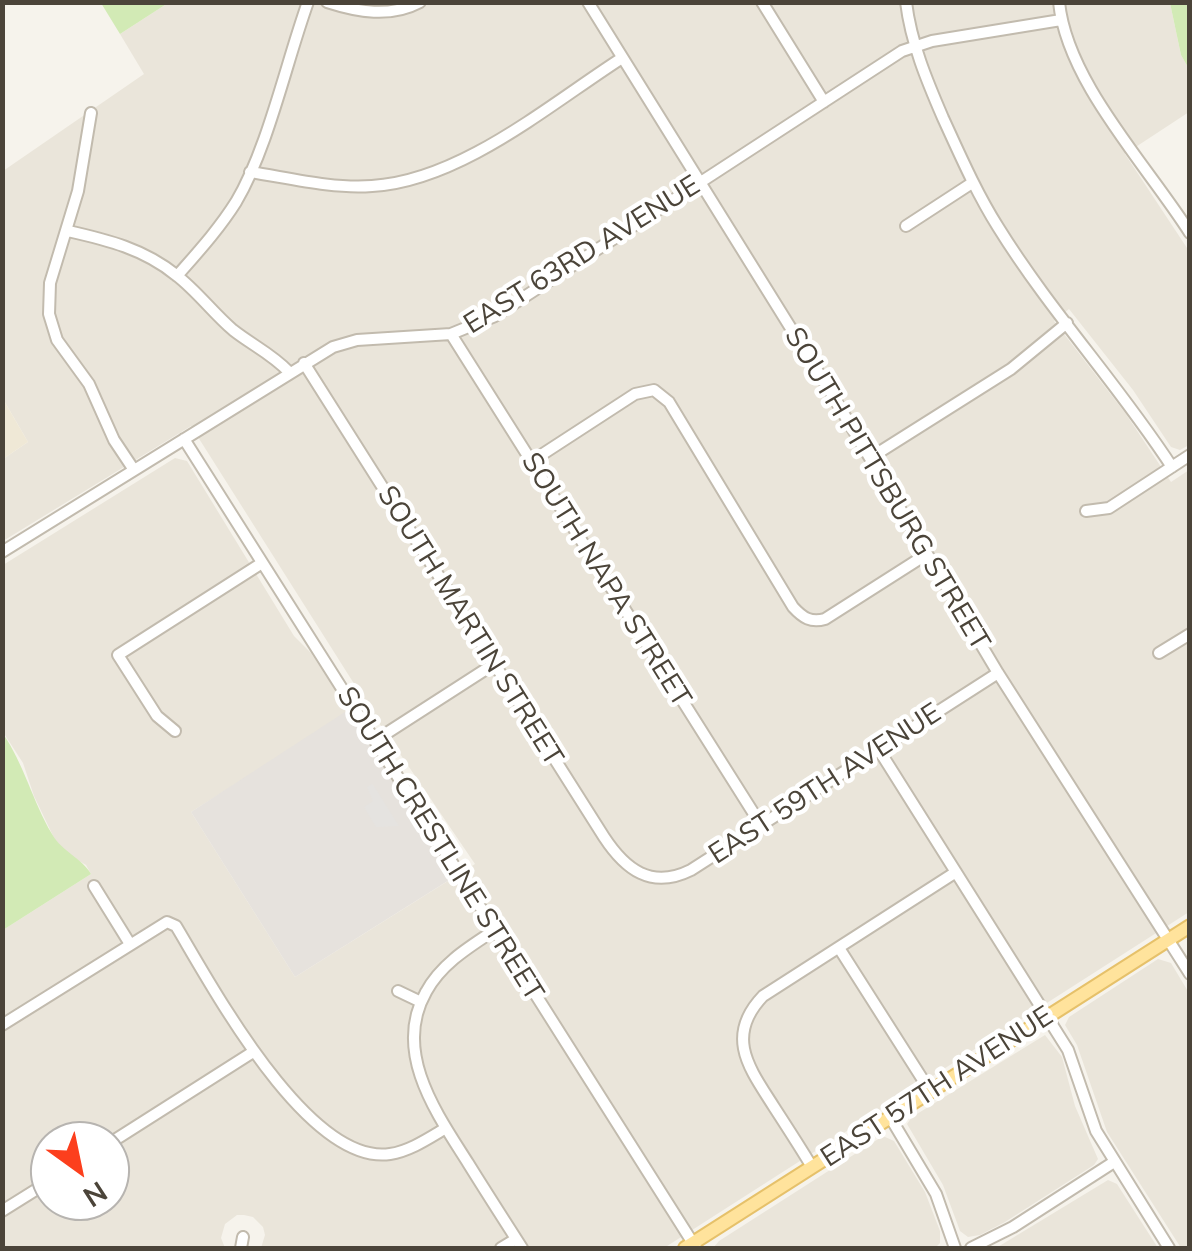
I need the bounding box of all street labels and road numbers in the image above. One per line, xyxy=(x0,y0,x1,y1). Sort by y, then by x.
street label: EAST 63RD AVENUE xyxy=(458,169,706,341)
street label: SOUTH PITTSBURG STREET xyxy=(777,321,997,657)
street label: SOUTH NAPA STREET xyxy=(514,447,698,713)
street label: SOUTH MARTIN STREET xyxy=(370,480,570,772)
street label: SOUTH CRESTLINE STREET xyxy=(329,681,551,1007)
street label: EAST 59TH AVENUE xyxy=(703,696,947,872)
street label: EAST 57TH AVENUE xyxy=(815,999,1059,1175)

